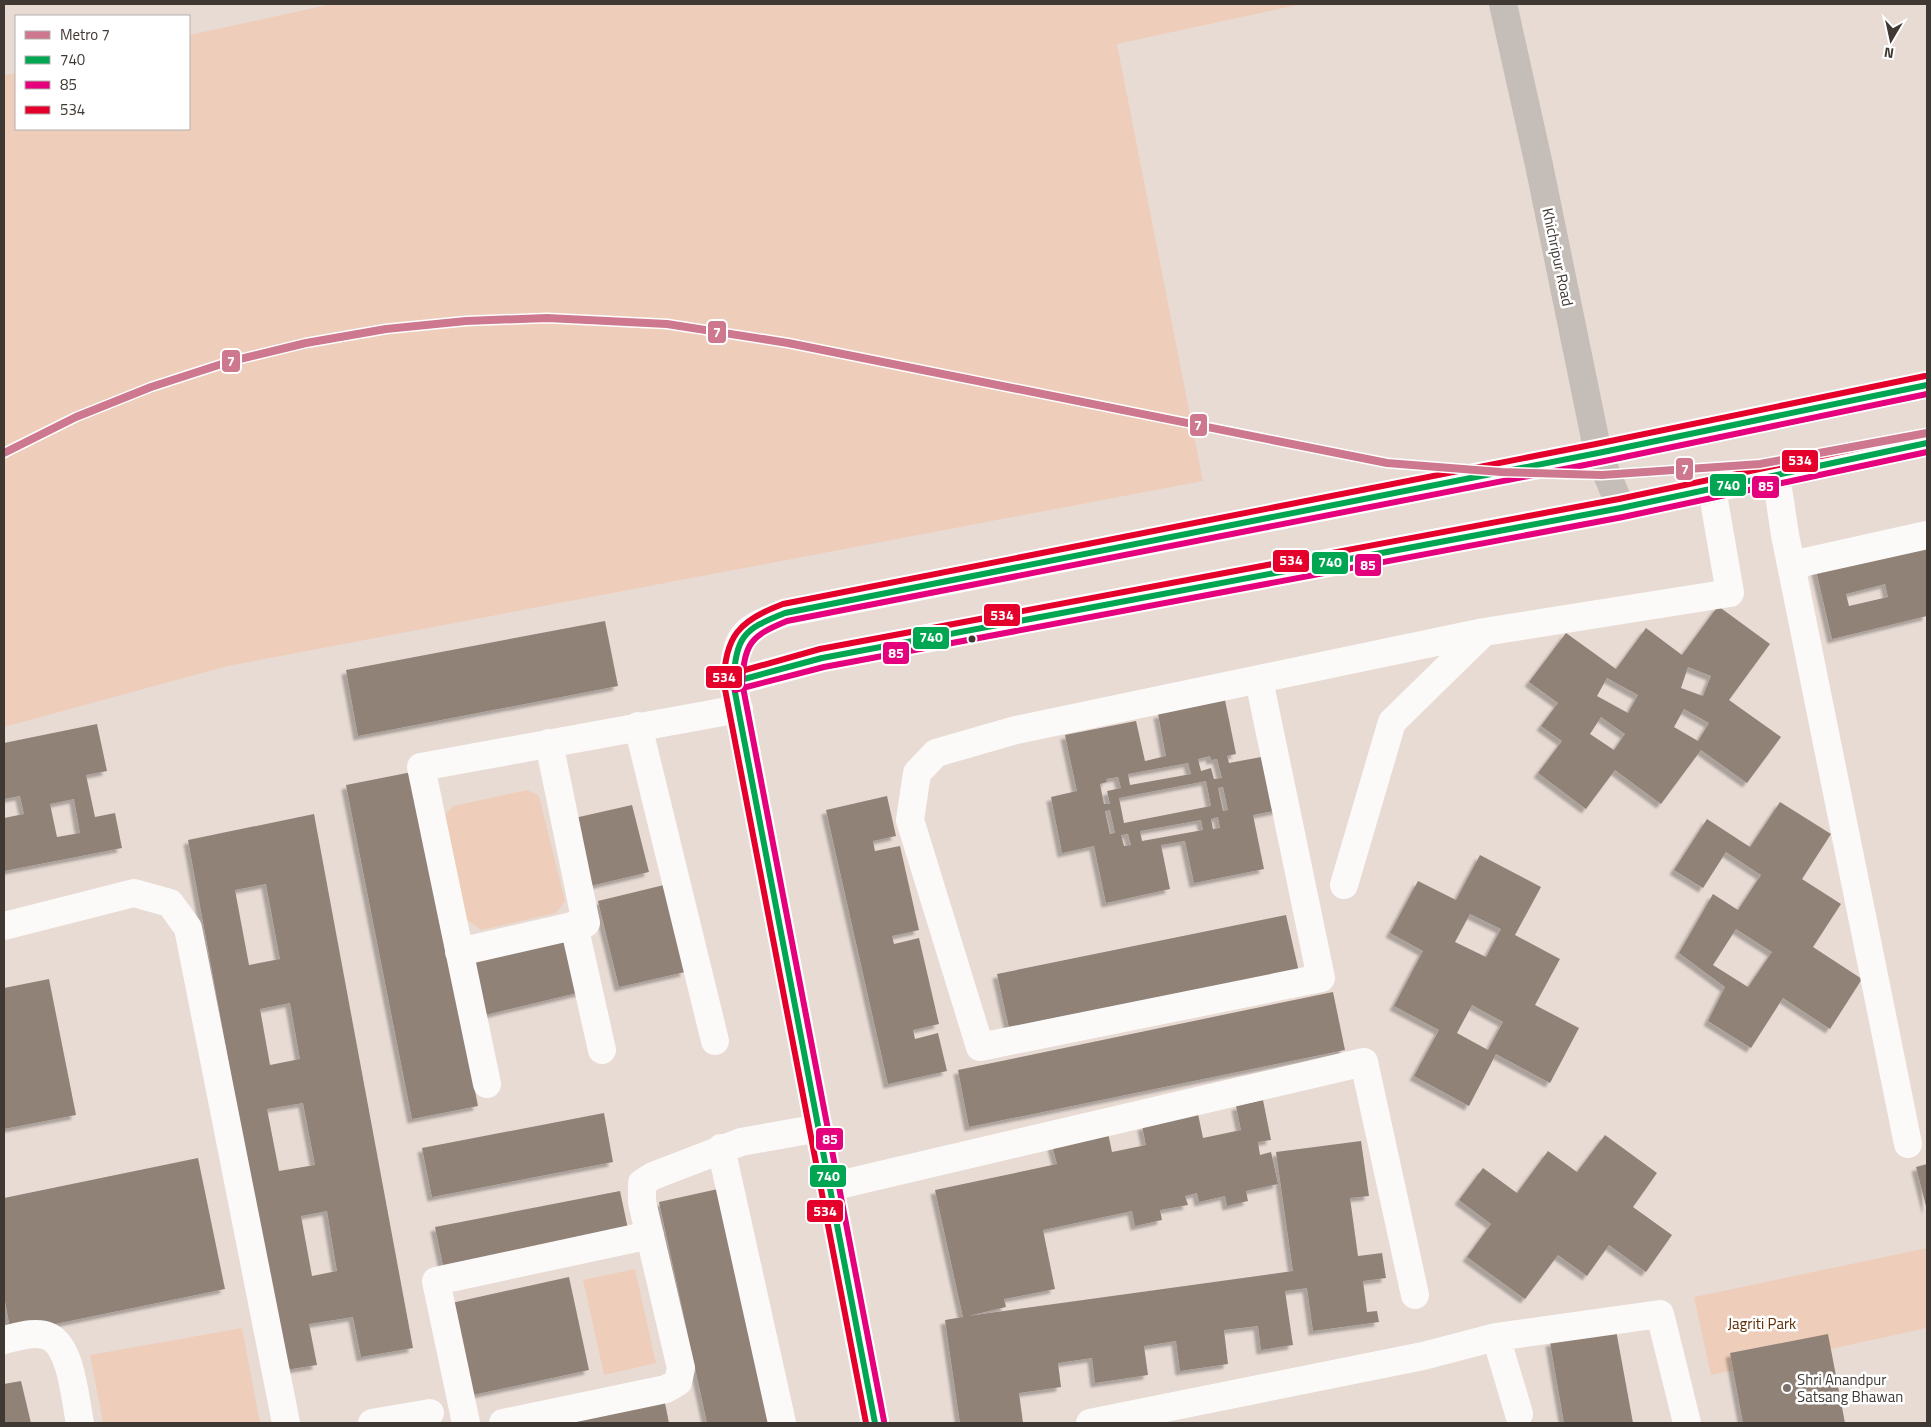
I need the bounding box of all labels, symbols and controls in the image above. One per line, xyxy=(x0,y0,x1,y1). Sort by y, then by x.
legend xyxy=(15,15,190,130)
north arrow xyxy=(1866,15,1916,65)
text: Metro 7 xyxy=(60,23,110,46)
text: N xyxy=(1882,42,1895,64)
text: 740 xyxy=(60,48,85,71)
text: 85 xyxy=(60,73,77,96)
text: 534 xyxy=(60,98,85,121)
street label: Khichripur Road xyxy=(1536,206,1580,308)
line badge: 7 xyxy=(707,320,727,344)
text: 7 xyxy=(713,321,721,342)
line badge: 7 xyxy=(221,349,241,373)
text: 7 xyxy=(227,350,235,371)
line badge: 7 xyxy=(1189,413,1208,437)
text: 7 xyxy=(1194,414,1202,435)
line badge: 534 xyxy=(1781,449,1819,473)
text: 534 xyxy=(1788,449,1812,470)
line badge: 7 xyxy=(1675,457,1694,481)
text: 7 xyxy=(1681,458,1689,479)
line badge: 740 xyxy=(1709,473,1747,497)
text: 740 xyxy=(1716,474,1740,495)
line badge: 85 xyxy=(1751,475,1780,499)
text: 85 xyxy=(1758,475,1774,496)
line badge: 534 xyxy=(1272,549,1310,573)
text: 534 xyxy=(1279,549,1303,570)
line badge: 740 xyxy=(1311,551,1349,575)
text: 740 xyxy=(1318,551,1342,572)
line badge: 85 xyxy=(1354,553,1382,577)
text: 85 xyxy=(1360,554,1376,575)
line badge: 534 xyxy=(983,603,1021,627)
text: 534 xyxy=(990,604,1014,625)
line badge: 740 xyxy=(912,626,950,650)
text: 740 xyxy=(919,626,943,647)
unlabelled marker xyxy=(967,634,977,644)
line badge: 85 xyxy=(882,641,910,665)
text: 85 xyxy=(888,642,904,663)
line badge: 534 xyxy=(705,665,743,689)
text: 534 xyxy=(712,666,736,687)
line badge: 85 xyxy=(815,1127,844,1151)
text: 85 xyxy=(822,1128,838,1149)
line badge: 740 xyxy=(809,1164,847,1188)
text: 740 xyxy=(816,1165,840,1186)
line badge: 534 xyxy=(806,1199,844,1223)
text: 534 xyxy=(813,1200,837,1221)
park label: Jagriti Park xyxy=(1728,1312,1796,1335)
place label: Shri Anandpur Satsang Bhawan xyxy=(1797,1368,1903,1408)
marker: Shri Anandpur Satsang Bhawan xyxy=(1781,1382,1793,1394)

